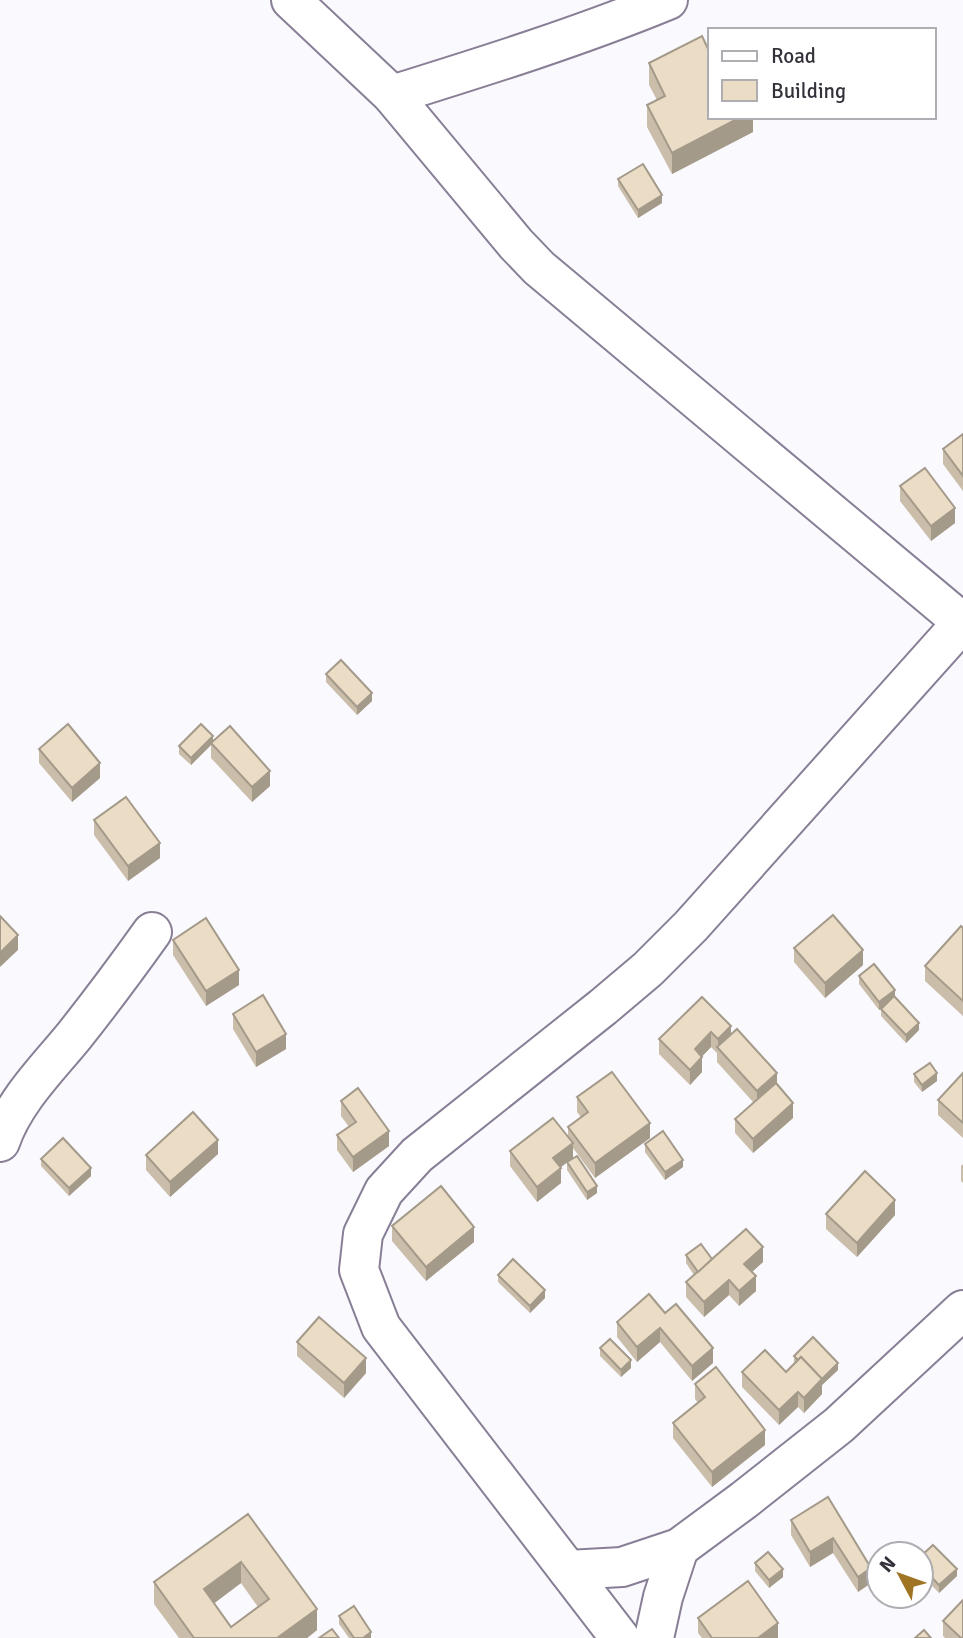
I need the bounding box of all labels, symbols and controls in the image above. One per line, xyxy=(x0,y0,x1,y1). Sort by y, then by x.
legend xyxy=(708,28,935,119)
text: Road xyxy=(771,43,816,69)
text: Building xyxy=(771,78,846,104)
north arrow xyxy=(865,1540,935,1610)
text: N xyxy=(875,1552,901,1577)

